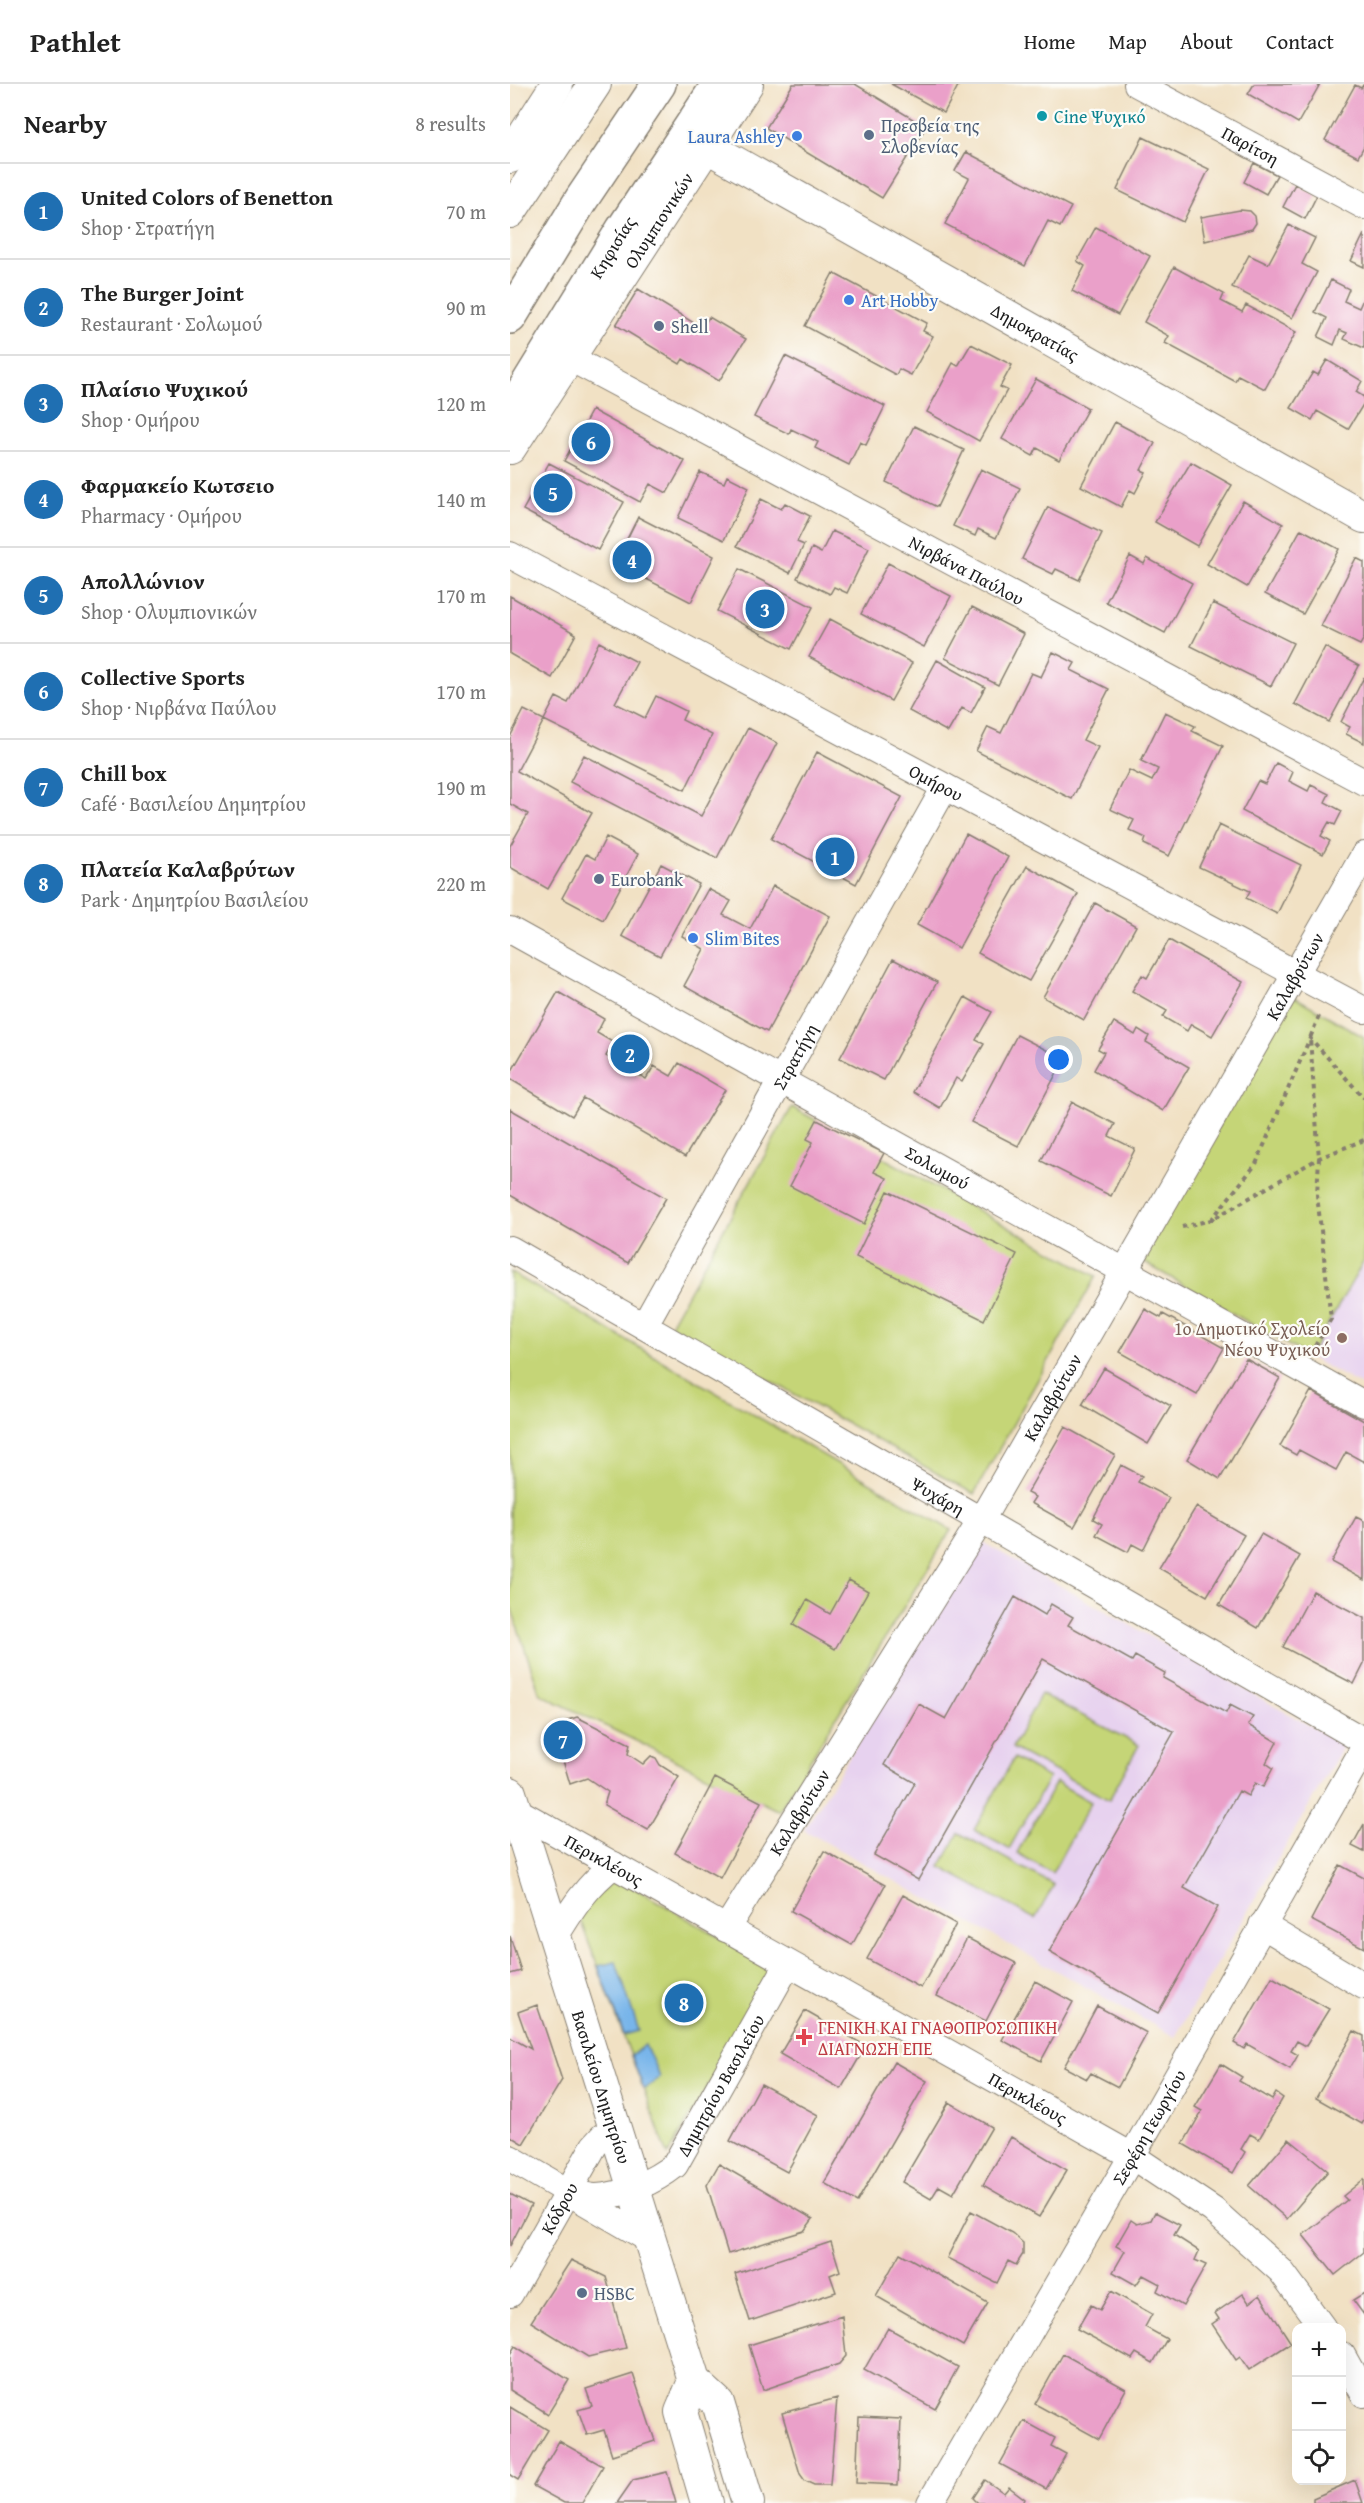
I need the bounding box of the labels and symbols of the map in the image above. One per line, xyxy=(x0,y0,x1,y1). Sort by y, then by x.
place label: Cine Ψυχικό xyxy=(1054,103,1146,130)
marker: Cine Ψυχικό xyxy=(1035,109,1049,123)
place label: Πρεσβεία της Σλοβενίας xyxy=(881,112,980,160)
street label: Παρίτση xyxy=(1217,119,1284,172)
place label: Laura Ashley xyxy=(688,123,785,150)
marker: Πρεσβεία της Σλοβενίας xyxy=(862,128,876,142)
marker: Laura Ashley xyxy=(790,129,804,143)
street label: Ολυμπιονικών xyxy=(617,167,700,274)
street label: Κηφισίας xyxy=(582,210,642,283)
place label: Art Hobby xyxy=(861,287,938,314)
marker: Art Hobby xyxy=(842,293,856,307)
street label: Δημοκρατίας xyxy=(986,296,1085,367)
place label: Shell xyxy=(671,313,708,340)
marker: Shell xyxy=(652,319,666,333)
pin: 6 xyxy=(572,420,610,464)
pin: 5 xyxy=(534,470,573,516)
street label: Νιρβάνα Παύλου xyxy=(904,528,1029,612)
pin: 4 xyxy=(612,538,652,582)
pin: 3 xyxy=(746,586,784,632)
street label: Ομήρου xyxy=(904,757,968,808)
pin: 1 xyxy=(816,834,854,880)
place label: Eurobank xyxy=(611,866,684,893)
marker: Eurobank xyxy=(592,872,606,886)
place label: Slim Bites xyxy=(705,925,780,952)
street label: Καλαβρύτων xyxy=(1259,927,1330,1025)
marker: Slim Bites xyxy=(686,931,700,945)
street label: Στρατήγη xyxy=(765,1018,824,1094)
pin: 2 xyxy=(610,1032,650,1076)
your location xyxy=(1044,1045,1073,1074)
street label: Σολωμού xyxy=(901,1139,975,1196)
place label: 1ο Δημοτικό Σχολείο Νέου Ψυχικού xyxy=(1174,1315,1330,1363)
marker: 1ο Δημοτικό Σχολείο Νέου Ψυχικού xyxy=(1335,1331,1349,1345)
street label: Καλαβρύτων xyxy=(1016,1348,1088,1446)
street label: Ψυχάρη xyxy=(905,1469,970,1522)
pin: 7 xyxy=(544,1718,582,1762)
street label: Καλαβρύτων xyxy=(762,1764,836,1860)
street label: Περικλέους xyxy=(560,1827,649,1893)
pin: 8 xyxy=(664,1980,704,2026)
street label: Βασιλείου Δημητρίου xyxy=(565,2007,639,2167)
street label: Δημητρίου Βασιλείου xyxy=(669,2009,771,2161)
place label: ΓΕΝΙΚΗ ΚΑΙ ΓΝΑΘΟΠΡΟΣΩΠΙΚΗ ΔΙΑΓΝΩΣΗ ΕΠΕ xyxy=(818,2014,1058,2062)
marker: ΓΕΝΙΚΗ ΚΑΙ ΓΝΑΘΟΠΡΟΣΩΠΙΚΗ ΔΙΑΓΝΩΣΗ ΕΠΕ xyxy=(795,2028,813,2046)
street label: Σεφέρη Γεωργίου xyxy=(1105,2064,1192,2190)
street label: Περικλέους xyxy=(984,2065,1073,2131)
street label: Κόδρου xyxy=(533,2177,584,2239)
place label: HSBC xyxy=(594,2280,635,2307)
marker: HSBC xyxy=(575,2286,589,2300)

